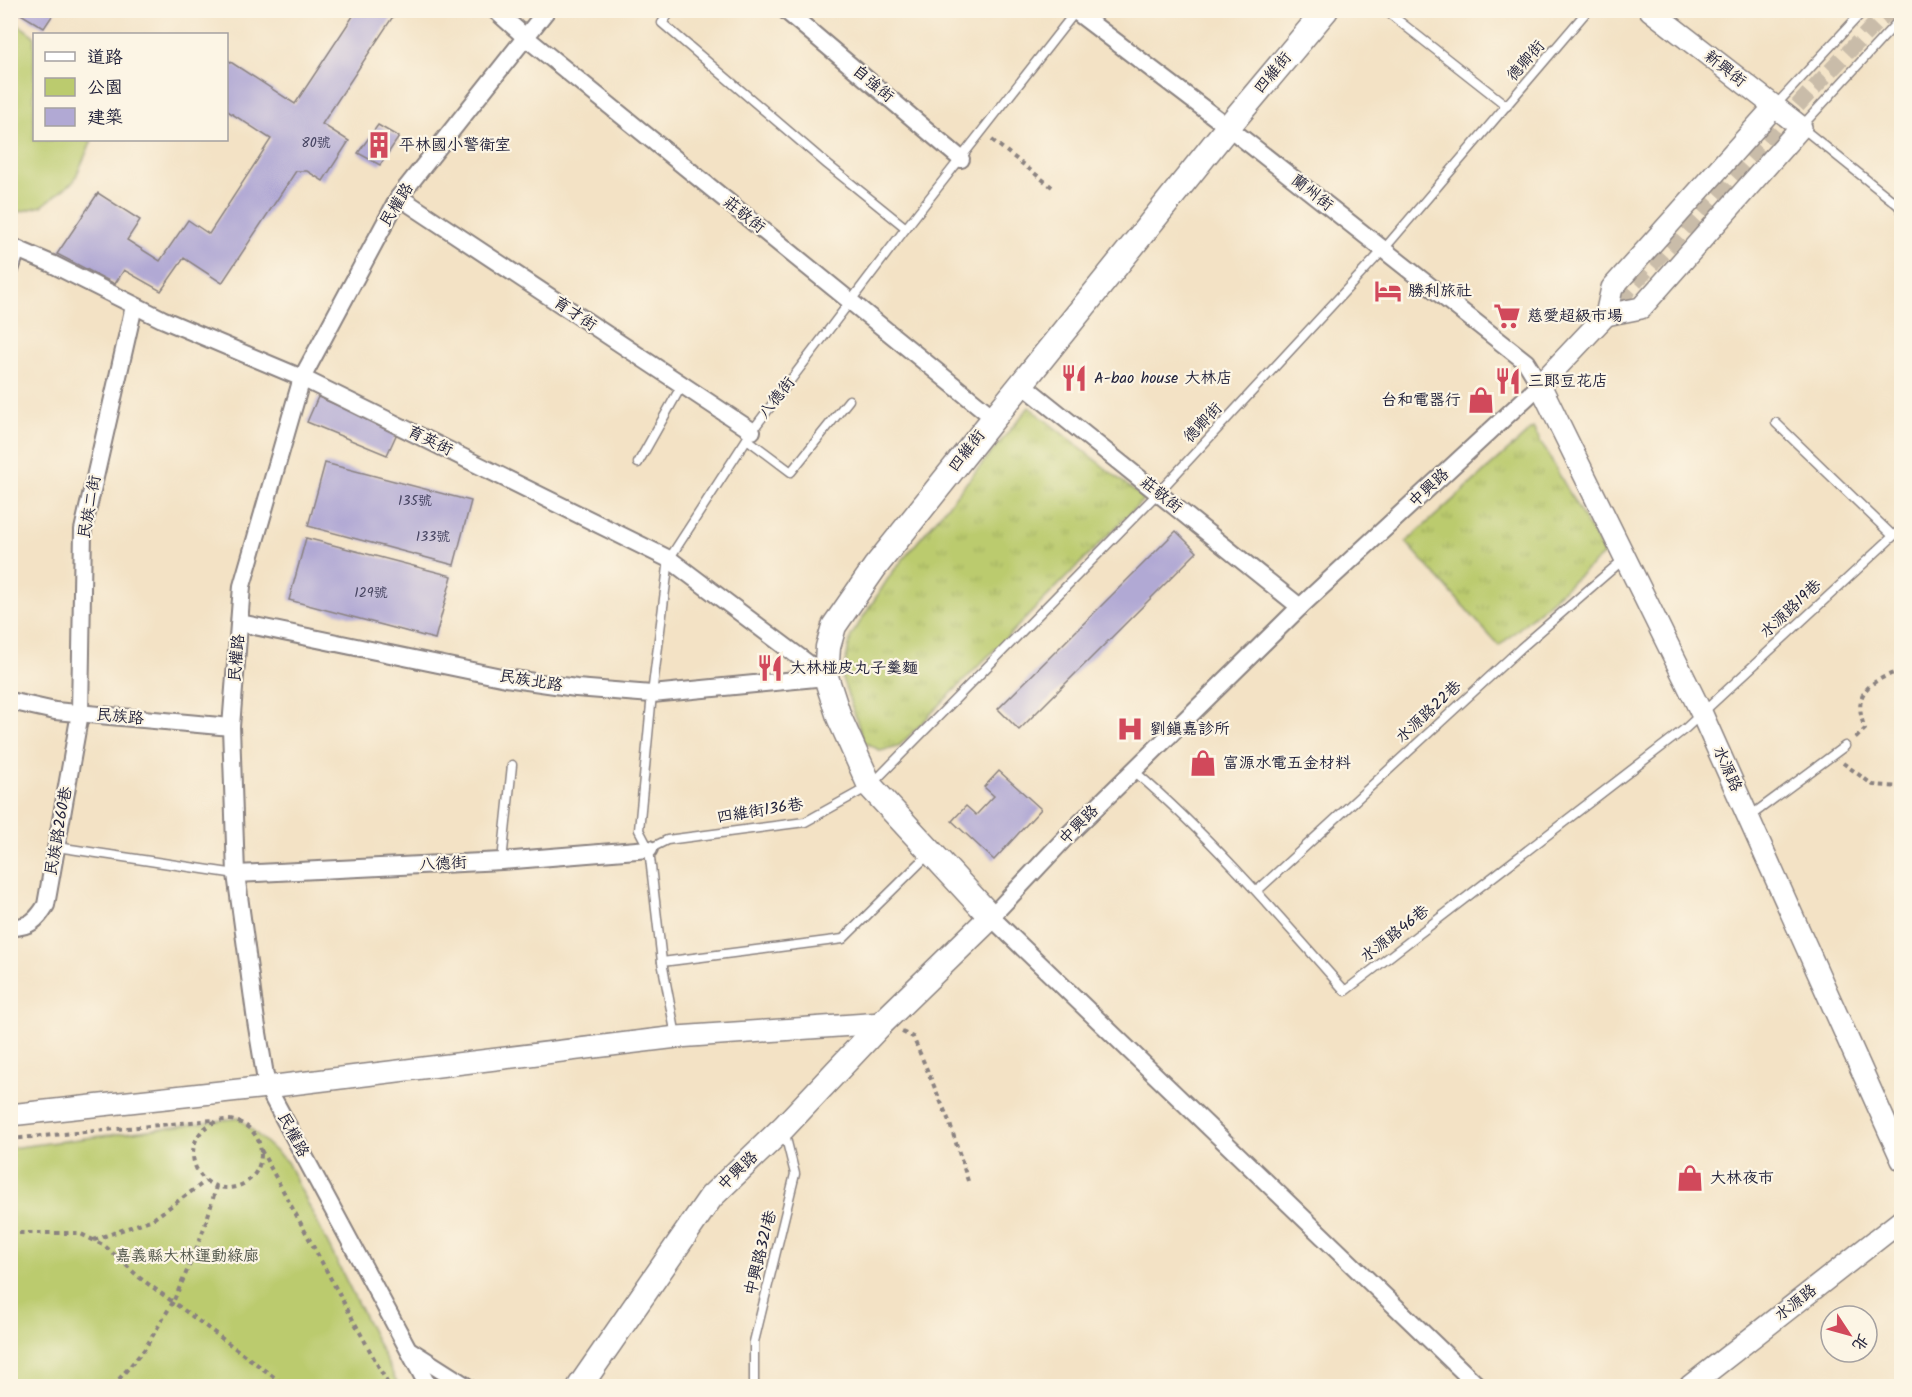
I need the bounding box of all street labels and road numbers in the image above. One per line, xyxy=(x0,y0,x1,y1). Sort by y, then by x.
street label: 德卿街 xyxy=(1501,35,1551,87)
street label: 新興街 xyxy=(1698,44,1752,94)
street label: 四維街 xyxy=(1248,47,1298,99)
street label: 自強街 xyxy=(847,59,899,109)
street label: 蘭州街 xyxy=(1285,168,1339,218)
street label: 民權路 xyxy=(374,178,420,232)
street label: 莊敬街 xyxy=(717,190,771,240)
street label: 育才街 xyxy=(548,290,602,338)
street label: 八德街 xyxy=(752,371,802,425)
street label: 德卿街 xyxy=(1177,397,1229,449)
street label: 育英街 xyxy=(403,419,457,463)
street label: 四維街 xyxy=(942,424,992,478)
street label: 中興路 xyxy=(1403,462,1455,514)
street label: 莊敬街 xyxy=(1134,470,1188,520)
street label: 民族二街 xyxy=(72,473,108,541)
street label: 水源路19巷 xyxy=(1754,574,1828,644)
street label: 民權路 xyxy=(222,633,252,683)
street label: 民族北路 xyxy=(497,664,565,698)
street label: 水源路22巷 xyxy=(1390,675,1468,749)
street label: 民族路 xyxy=(95,702,145,732)
street label: 水源路 xyxy=(1706,742,1748,796)
street label: 民族路260巷 xyxy=(39,784,79,878)
street label: 四維街136巷 xyxy=(715,792,805,830)
street label: 中興路 xyxy=(1053,799,1105,851)
street label: 八德街 xyxy=(418,850,468,878)
street label: 水源路46巷 xyxy=(1355,899,1435,969)
street label: 民權路 xyxy=(271,1108,315,1162)
street label: 中興路 xyxy=(712,1145,764,1197)
street label: 中興路321巷 xyxy=(738,1208,784,1298)
street label: 水源路 xyxy=(1769,1278,1823,1328)

